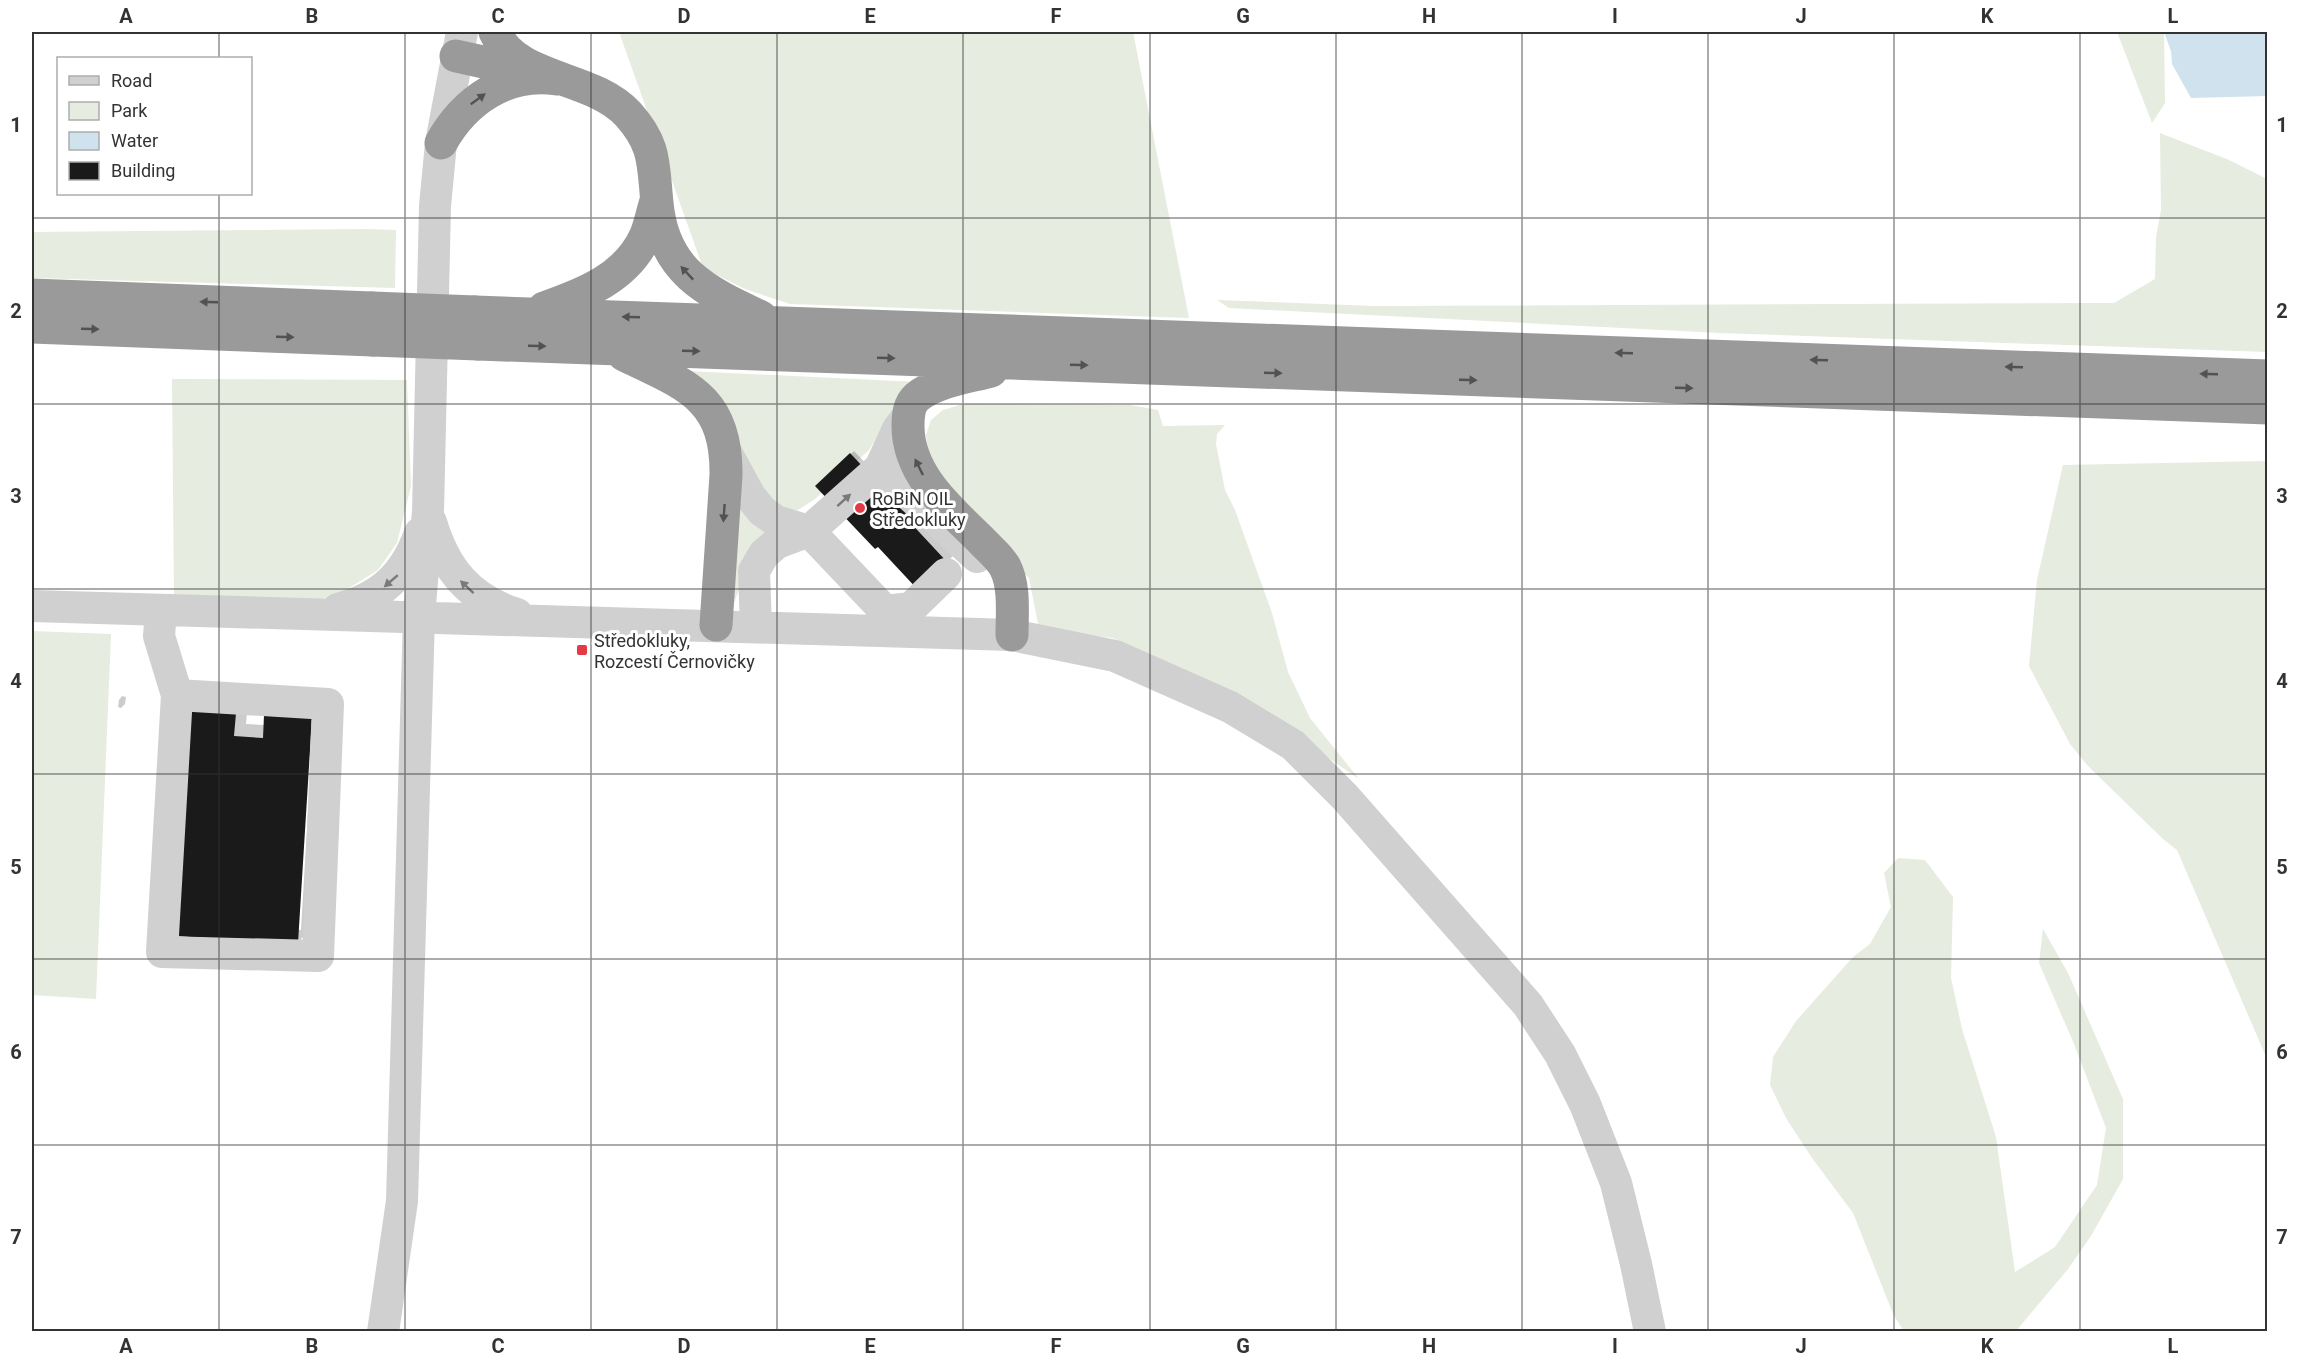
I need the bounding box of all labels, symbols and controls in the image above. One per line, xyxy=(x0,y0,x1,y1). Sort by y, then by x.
text: A xyxy=(119,4,133,28)
text: B xyxy=(306,4,318,28)
text: C xyxy=(491,4,505,28)
text: D xyxy=(678,4,691,28)
text: E xyxy=(864,4,876,28)
text: F xyxy=(1051,4,1062,28)
text: G xyxy=(1236,4,1250,28)
text: H xyxy=(1422,4,1436,28)
text: I xyxy=(1612,4,1618,28)
text: J xyxy=(1795,4,1807,28)
text: K xyxy=(1981,4,1994,28)
text: L xyxy=(2168,4,2179,28)
legend xyxy=(57,57,252,195)
text: Road xyxy=(111,70,152,91)
one-way arrow xyxy=(470,93,486,105)
text: Park xyxy=(111,100,148,121)
text: 1 xyxy=(10,113,22,137)
text: 1 xyxy=(2276,113,2288,137)
text: Water xyxy=(111,130,158,151)
text: Building xyxy=(111,160,175,181)
one-way arrow xyxy=(680,265,694,280)
one-way arrow xyxy=(199,297,218,306)
text: 2 xyxy=(10,299,22,323)
text: 2 xyxy=(2276,299,2288,323)
one-way arrow xyxy=(622,313,641,322)
one-way arrow xyxy=(80,324,99,334)
one-way arrow xyxy=(275,332,294,341)
one-way arrow xyxy=(527,341,546,350)
one-way arrow xyxy=(682,347,701,356)
one-way arrow xyxy=(1615,349,1634,358)
one-way arrow xyxy=(877,354,896,363)
one-way arrow xyxy=(1810,356,1829,365)
one-way arrow xyxy=(1069,361,1088,370)
one-way arrow xyxy=(2005,362,2024,372)
one-way arrow xyxy=(1264,368,1283,377)
one-way arrow xyxy=(2200,369,2219,379)
one-way arrow xyxy=(1459,375,1478,385)
one-way arrow xyxy=(1675,383,1694,392)
one-way arrow xyxy=(914,459,924,476)
text: 3 xyxy=(10,484,22,508)
text: 3 xyxy=(2276,484,2288,508)
place label: RoBiN OIL Středokluky xyxy=(872,488,966,530)
one-way arrow xyxy=(837,493,852,507)
marker: RoBiN OIL Středokluky xyxy=(853,501,867,515)
one-way arrow xyxy=(719,503,728,522)
one-way arrow xyxy=(384,574,399,587)
one-way arrow xyxy=(461,580,475,594)
place label: Středokluky, Rozcestí Černovičky xyxy=(594,630,755,672)
marker: Středokluky, Rozcestí Černovičky xyxy=(575,643,589,657)
text: 4 xyxy=(10,669,22,693)
text: 4 xyxy=(2276,669,2288,693)
text: 5 xyxy=(10,855,22,879)
text: 5 xyxy=(2276,855,2288,879)
text: 6 xyxy=(10,1040,22,1064)
text: 6 xyxy=(2276,1040,2288,1064)
text: 7 xyxy=(10,1225,22,1249)
text: 7 xyxy=(2276,1225,2288,1249)
text: A xyxy=(119,1334,133,1358)
text: B xyxy=(306,1334,318,1358)
text: C xyxy=(491,1334,505,1358)
text: D xyxy=(678,1334,691,1358)
text: E xyxy=(864,1334,876,1358)
text: F xyxy=(1051,1334,1062,1358)
text: G xyxy=(1236,1334,1250,1358)
text: H xyxy=(1422,1334,1436,1358)
text: I xyxy=(1612,1334,1618,1358)
text: J xyxy=(1795,1334,1807,1358)
text: K xyxy=(1981,1334,1994,1358)
text: L xyxy=(2168,1334,2179,1358)

